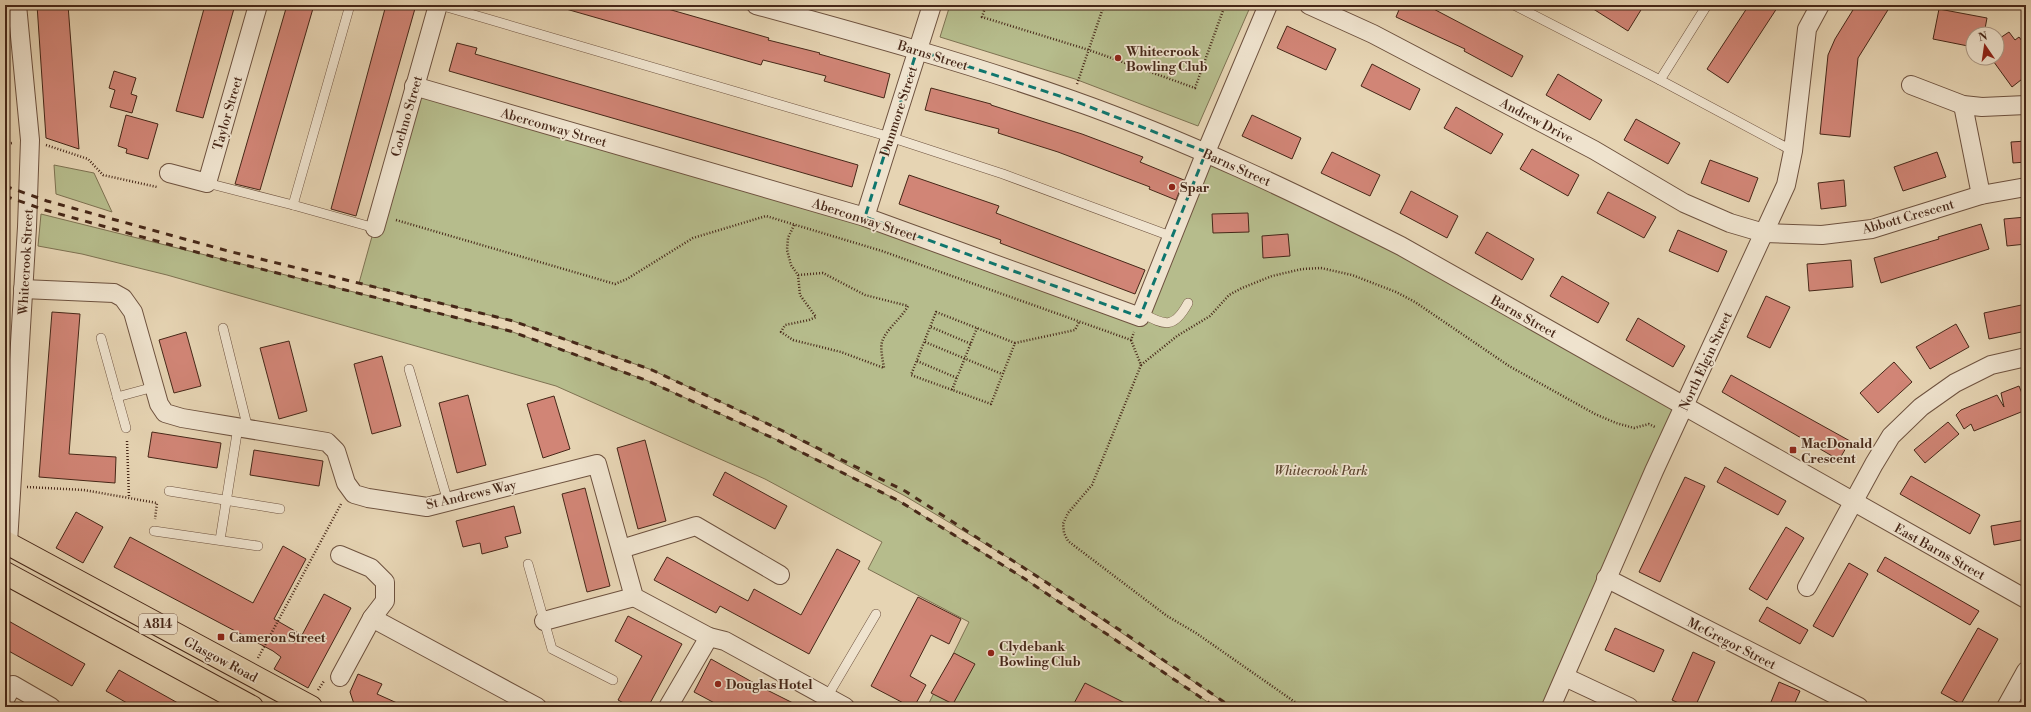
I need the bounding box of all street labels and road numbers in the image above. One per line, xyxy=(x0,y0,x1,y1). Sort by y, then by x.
street label: Barns Street xyxy=(895,37,970,74)
street label: Dunmore Street xyxy=(877,64,921,158)
street label: Taylor Street xyxy=(210,74,246,152)
street label: Cochno Street xyxy=(388,74,426,159)
street label: Andrew Drive xyxy=(1496,94,1576,147)
street label: Aberconway Street xyxy=(498,105,609,151)
street label: Barns Street xyxy=(1199,145,1274,190)
street label: Aberconway Street xyxy=(809,195,920,245)
street label: Abbott Crescent xyxy=(1860,196,1956,238)
street label: Whitecrook Street xyxy=(15,208,37,316)
street label: Barns Street xyxy=(1487,292,1560,342)
street label: North Elgin Street xyxy=(1676,309,1736,414)
street label: St Andrews Way xyxy=(425,477,519,513)
street label: East Barns Street xyxy=(1891,520,1988,584)
road number: A814 xyxy=(139,614,177,634)
street label: McGregor Street xyxy=(1685,615,1779,673)
street label: Glasgow Road xyxy=(181,634,261,686)

